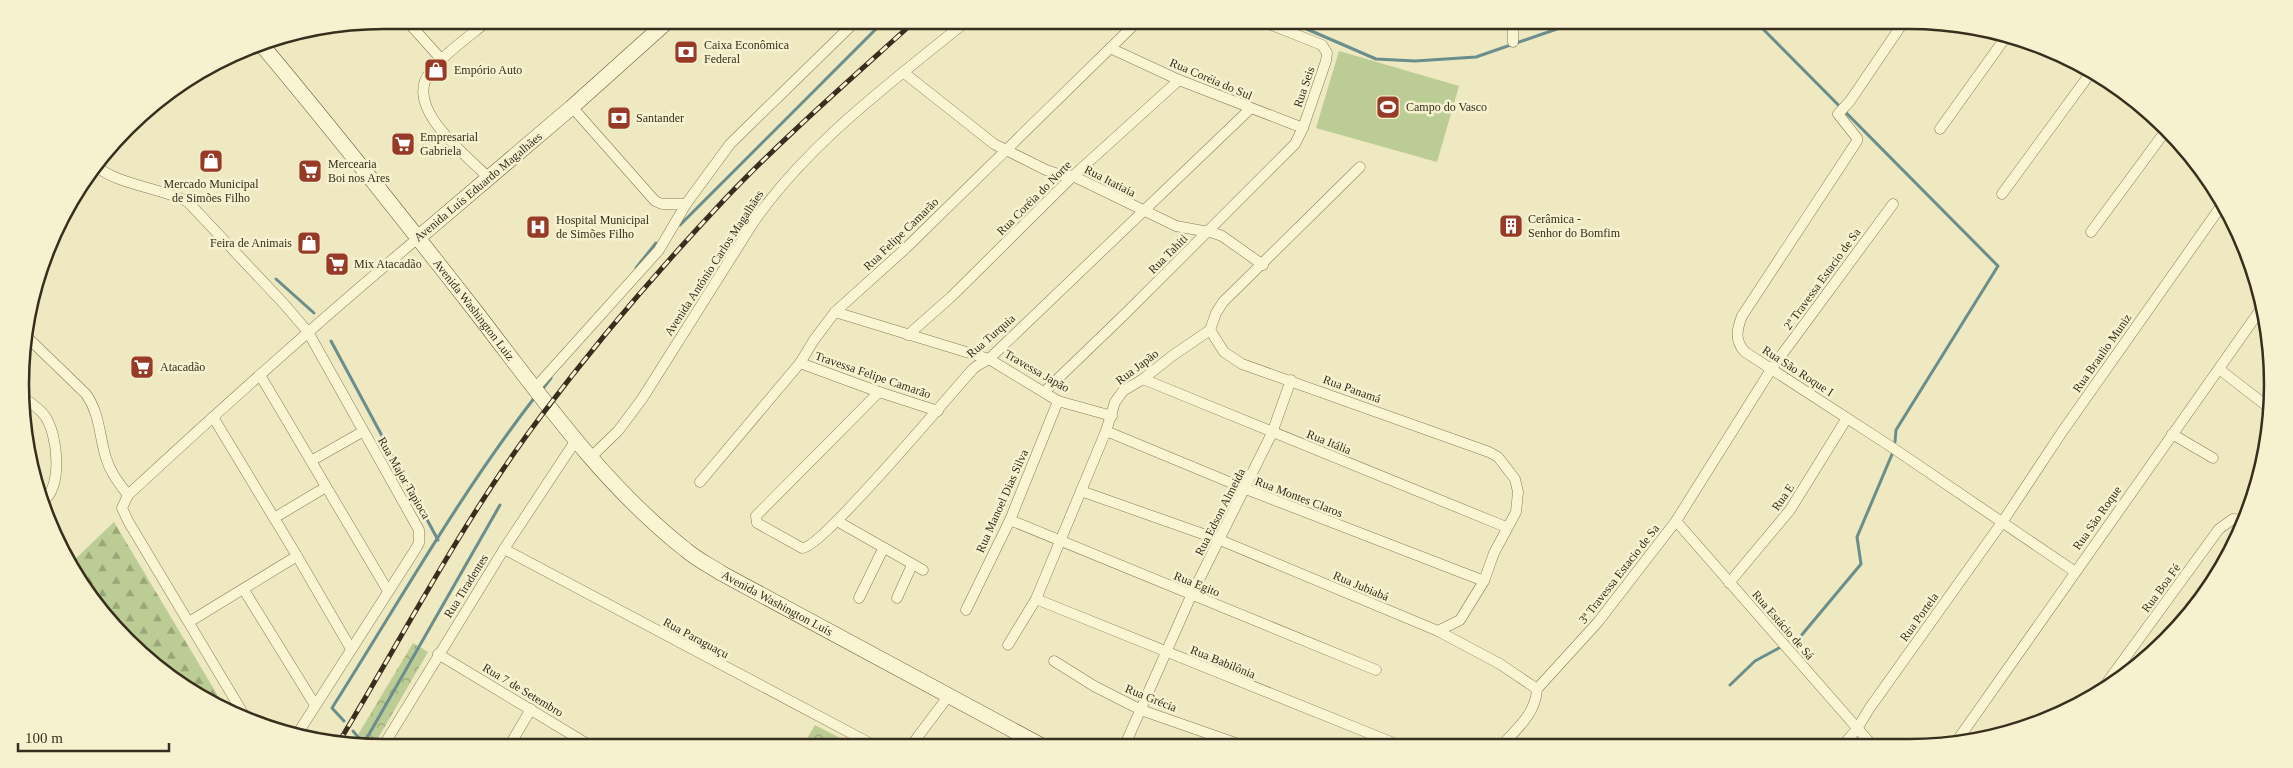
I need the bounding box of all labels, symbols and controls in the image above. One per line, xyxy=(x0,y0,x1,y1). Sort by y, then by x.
place label: Caixa Econômica Federal xyxy=(704,38,790,66)
bank icon: Caixa Econômica Federal xyxy=(673,39,699,65)
street label: Rua Coréia do Sul xyxy=(1168,55,1255,103)
shop icon: Empório Auto xyxy=(423,57,449,83)
place label: Empório Auto xyxy=(454,63,522,77)
street label: Rua Seis xyxy=(1290,64,1318,109)
sports icon: Campo do Vasco xyxy=(1375,94,1401,120)
place label: Campo do Vasco xyxy=(1406,100,1487,114)
bank icon: Santander xyxy=(606,105,632,131)
place label: Santander xyxy=(636,111,684,125)
street label: Avenida Luís Eduardo Magalhães xyxy=(411,129,545,245)
place label: Empresarial Gabriela xyxy=(420,130,479,158)
supermarket icon: Empresarial Gabriela xyxy=(390,131,416,157)
shop icon: Mercado Municipal de Simões Filho xyxy=(198,148,224,174)
place label: Mercearia Boi nos Ares xyxy=(328,157,390,185)
supermarket icon: Mercearia Boi nos Ares xyxy=(297,158,323,184)
street label: Rua Coréia do Norte xyxy=(994,158,1074,238)
street label: Rua Itatiaia xyxy=(1082,162,1139,200)
place label: Mercado Municipal de Simões Filho xyxy=(164,177,259,205)
street label: Avenida Antônio Carlos Magalhães xyxy=(662,187,767,338)
street label: Rua Felipe Camarão xyxy=(861,195,941,273)
place label: Cerâmica - Senhor do Bomfim xyxy=(1528,212,1621,240)
place label: Hospital Municipal de Simões Filho xyxy=(556,213,650,241)
building icon: Cerâmica - Senhor do Bomfim xyxy=(1498,213,1524,239)
hospital icon: Hospital Municipal de Simões Filho xyxy=(525,214,551,240)
street label: 2ª Travessa Estacio de Sa xyxy=(1780,225,1864,332)
shop icon: Feira de Animais xyxy=(296,230,322,256)
street label: Rua Tahiti xyxy=(1145,231,1191,277)
place label: Feira de Animais xyxy=(210,236,292,250)
supermarket icon: Mix Atacadão xyxy=(324,251,350,277)
street label: Avenida Washington Luiz xyxy=(430,256,517,363)
place label: Mix Atacadão xyxy=(354,257,422,271)
street label: Rua Turquia xyxy=(964,311,1019,361)
street label: Rua Braulio Muniz xyxy=(2070,311,2134,395)
street label: Rua São Roque I xyxy=(1760,343,1836,399)
street label: Rua Japão xyxy=(1113,346,1161,388)
street label: Travessa Japão xyxy=(1002,347,1072,395)
street label: Travessa Felipe Camarão xyxy=(813,349,933,401)
supermarket icon: Atacadão xyxy=(129,354,155,380)
place label: Atacadão xyxy=(160,360,205,374)
street label: Rua Panamá xyxy=(1321,372,1383,406)
street label: Rua Itália xyxy=(1305,427,1354,458)
street label: Rua Major Tapioca xyxy=(375,435,433,522)
street label: Rua Manoel Dias Silva xyxy=(973,447,1031,555)
street label: Rua Edson Almeida xyxy=(1192,465,1248,558)
street label: Rua Montes Claros xyxy=(1253,474,1345,520)
street label: Rua E xyxy=(1769,481,1797,513)
street label: Rua São Roque xyxy=(2070,483,2124,553)
street label: 3ª Travessa Estacio de Sa xyxy=(1576,521,1662,626)
street label: Rua Tiradentes xyxy=(441,551,491,620)
street label: Rua Boa Fé xyxy=(2139,561,2183,615)
street label: Avenida Washington Luís xyxy=(719,568,835,639)
street label: Rua Egito xyxy=(1172,568,1222,600)
street label: Rua Jubiabá xyxy=(1331,568,1391,604)
street label: Rua Estácio de Sá xyxy=(1749,588,1817,663)
street label: Rua Portela xyxy=(1897,590,1942,644)
street label: Rua Paraguaçu xyxy=(661,615,731,661)
street label: Rua Babilônia xyxy=(1188,643,1258,682)
street label: Rua 7 de Setembro xyxy=(480,660,566,720)
street label: Rua Grécia xyxy=(1123,681,1179,715)
scale bar xyxy=(18,720,169,752)
text: 100 m xyxy=(25,730,63,746)

